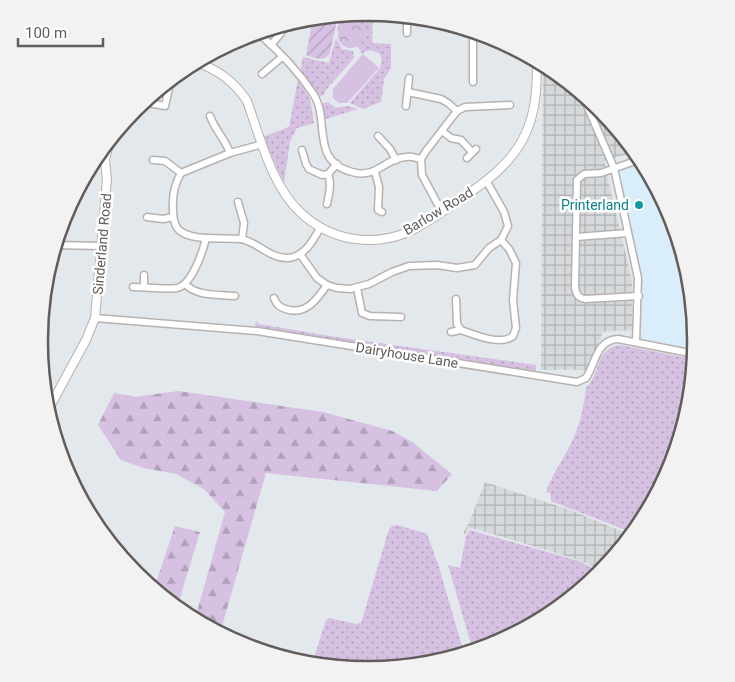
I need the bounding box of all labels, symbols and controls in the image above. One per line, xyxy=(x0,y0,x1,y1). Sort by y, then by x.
scale bar xyxy=(18,15,102,47)
text: 100 m xyxy=(25,24,67,42)
street label: Barlow Road xyxy=(400,184,476,238)
street label: Sinderland Road xyxy=(90,193,114,295)
place label: Printerland xyxy=(561,197,629,213)
marker: Printerland xyxy=(633,199,645,211)
street label: Dairyhouse Lane xyxy=(355,339,459,371)

